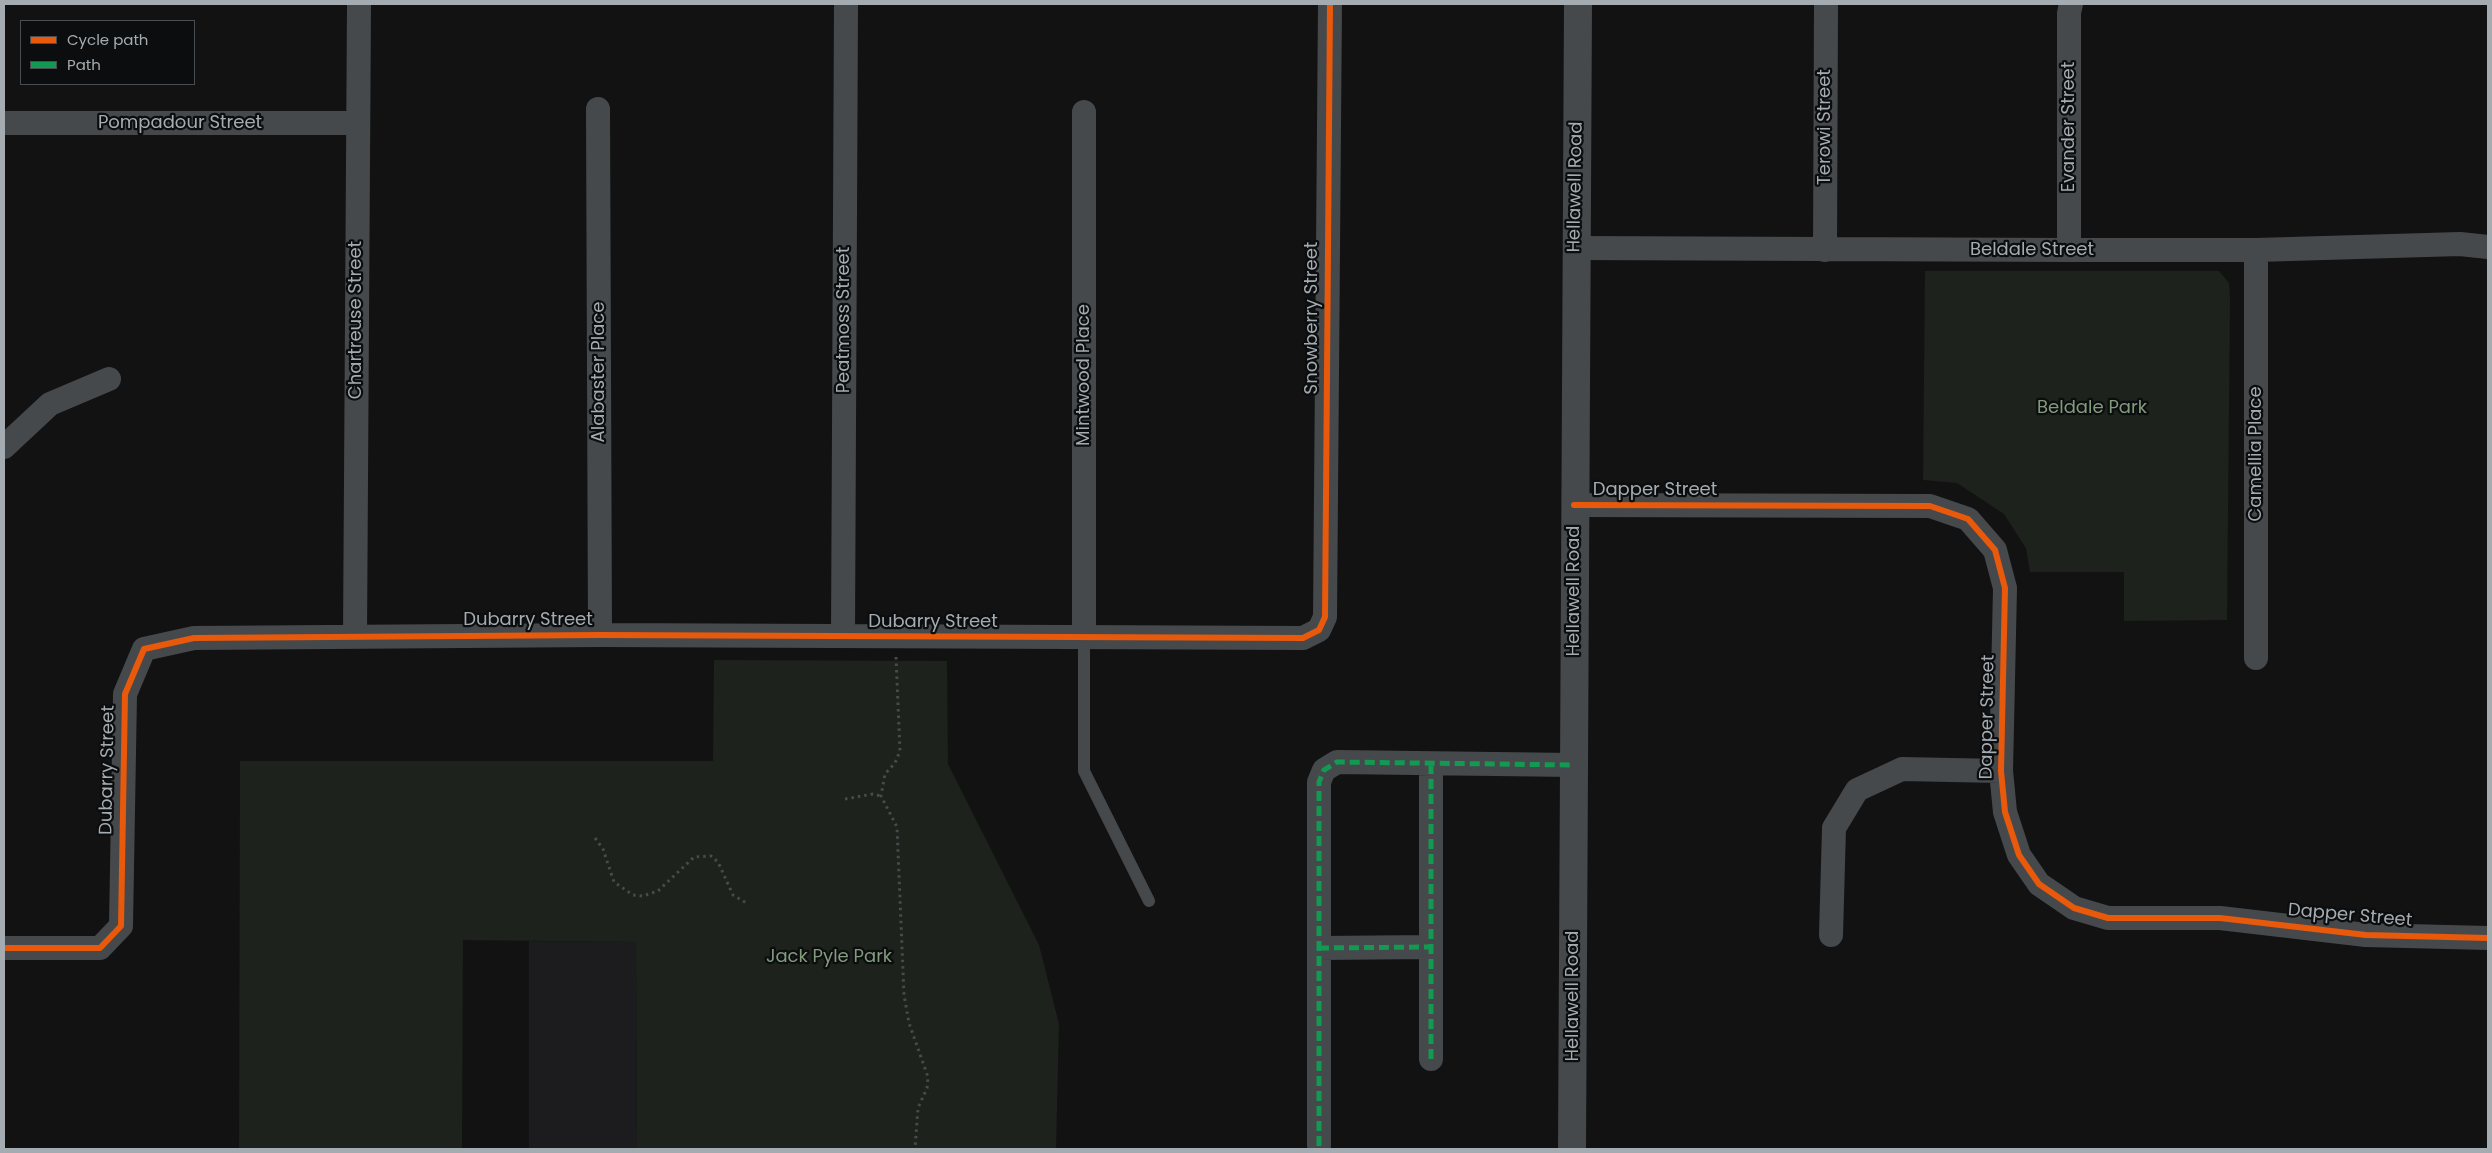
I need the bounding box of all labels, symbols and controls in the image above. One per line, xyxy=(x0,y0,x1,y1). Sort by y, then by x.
legend xyxy=(20,20,195,85)
text: Cycle path xyxy=(67,29,148,50)
text: Path xyxy=(67,54,101,75)
street label: Evander Street xyxy=(2058,62,2080,192)
street label: Terowi Street xyxy=(1814,69,1836,185)
street label: Pompadour Street xyxy=(98,112,262,134)
street label: Hellawell Road xyxy=(1564,121,1588,253)
street label: Beldale Street xyxy=(1970,239,2094,261)
street label: Chartreuse Street xyxy=(345,241,367,399)
street label: Snowberry Street xyxy=(1301,242,1323,394)
street label: Peatmoss Street xyxy=(833,247,855,393)
street label: Alabaster Place xyxy=(588,302,610,442)
street label: Mintwood Place xyxy=(1073,304,1095,446)
street label: Camellia Place xyxy=(2245,386,2267,522)
park label: Beldale Park xyxy=(2037,397,2147,419)
street label: Dapper Street xyxy=(1593,479,1717,501)
street label: Hellawell Road xyxy=(1563,525,1585,657)
street label: Dubarry Street xyxy=(463,609,593,631)
street label: Dubarry Street xyxy=(868,611,998,633)
street label: Dapper Street xyxy=(1976,655,2000,779)
street label: Dubarry Street xyxy=(96,705,120,835)
street label: Dapper Street xyxy=(2287,900,2413,932)
street label: Hellawell Road xyxy=(1562,930,1584,1062)
park label: Jack Pyle Park xyxy=(766,946,892,968)

